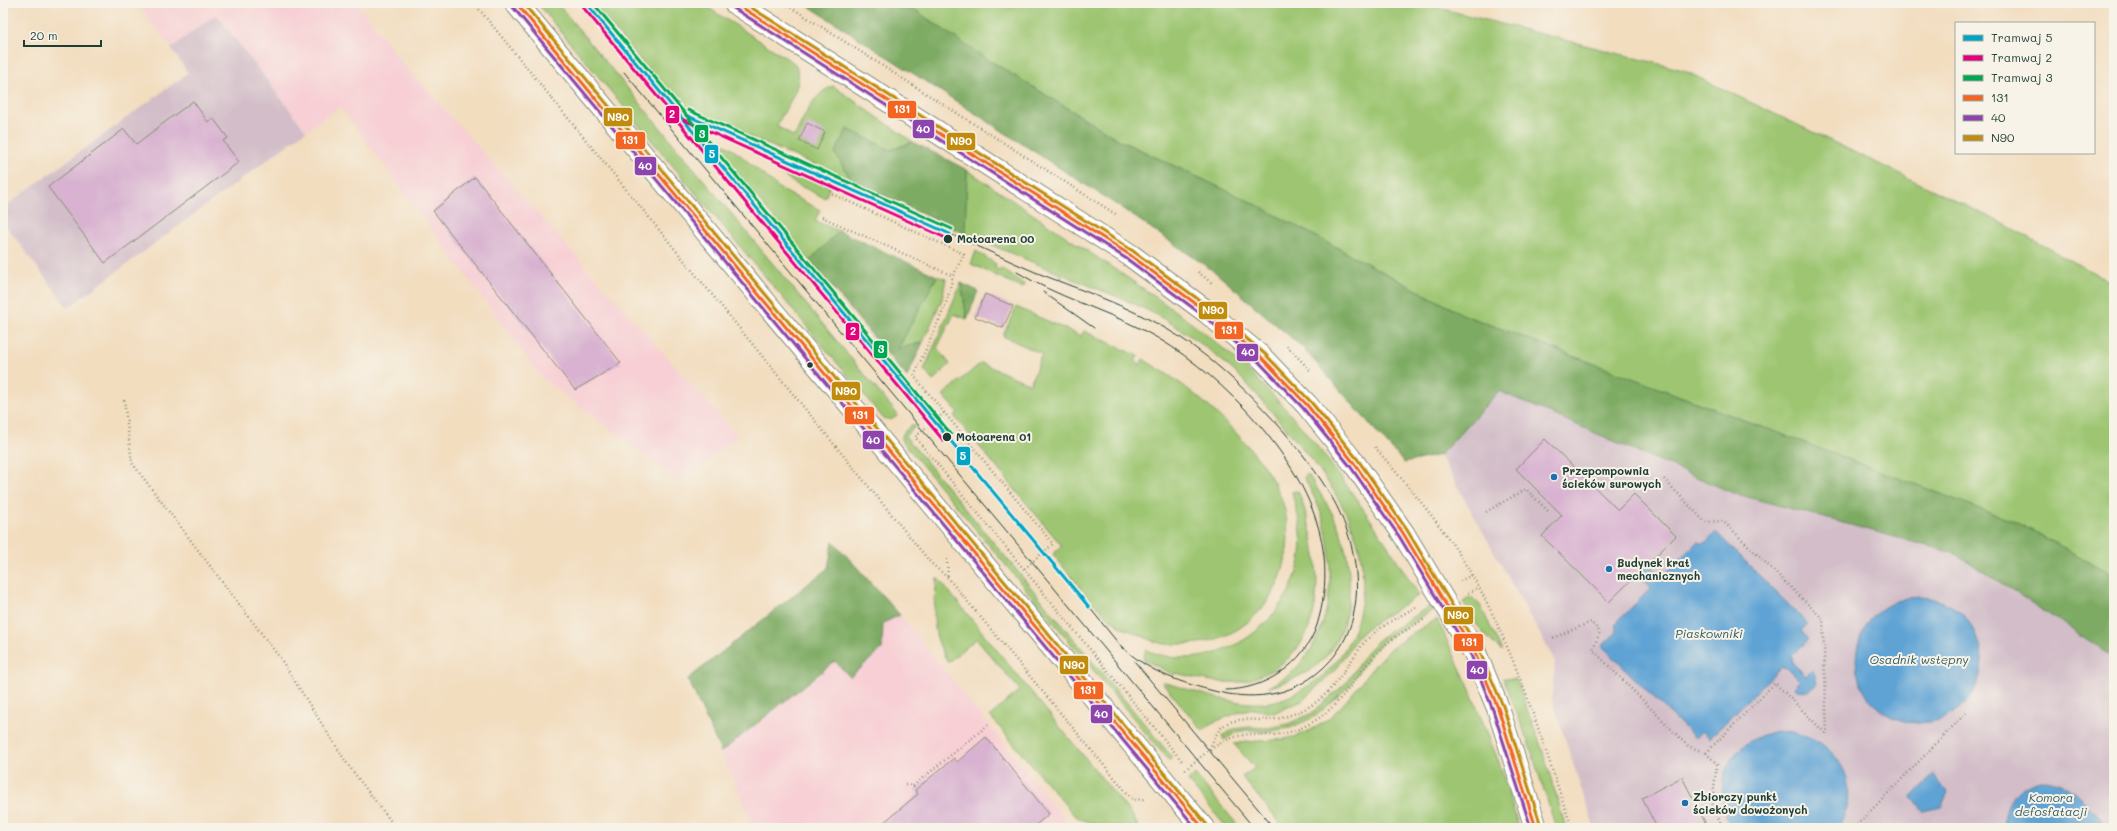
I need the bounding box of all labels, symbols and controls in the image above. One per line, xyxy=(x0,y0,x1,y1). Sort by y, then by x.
scale bar xyxy=(24,22,101,48)
legend xyxy=(1955,22,2095,154)
text: 20 m xyxy=(30,27,58,43)
text: Tramwaj 5 xyxy=(1991,29,2052,45)
text: Tramwaj 2 xyxy=(1991,49,2052,65)
text: Tramwaj 3 xyxy=(1991,69,2052,85)
text: 131 xyxy=(1991,89,2009,105)
line badge: 131 xyxy=(887,100,917,119)
text: 131 xyxy=(894,101,910,116)
line badge: 2 xyxy=(665,105,680,124)
text: 2 xyxy=(669,106,675,121)
line badge: N90 xyxy=(603,107,633,127)
text: N90 xyxy=(607,109,629,124)
text: 40 xyxy=(1991,109,2006,125)
line badge: 40 xyxy=(912,119,935,139)
text: 40 xyxy=(916,121,930,136)
line badge: 3 xyxy=(694,124,709,143)
text: 3 xyxy=(699,126,706,141)
text: N90 xyxy=(1991,129,2015,145)
line badge: 131 xyxy=(615,131,646,150)
text: 131 xyxy=(622,132,638,147)
line badge: N90 xyxy=(946,132,976,151)
text: N90 xyxy=(950,133,972,148)
line badge: 5 xyxy=(704,144,719,164)
text: 5 xyxy=(709,146,716,161)
line badge: 40 xyxy=(634,156,657,176)
text: 40 xyxy=(638,158,652,173)
place label: Motoarena 00 xyxy=(957,231,1034,246)
marker: Motoarena 00 xyxy=(942,233,954,245)
line badge: N90 xyxy=(1198,301,1228,320)
text: N90 xyxy=(1202,302,1224,317)
line badge: 131 xyxy=(1214,321,1244,340)
line badge: 2 xyxy=(845,322,860,341)
text: 131 xyxy=(1221,322,1237,337)
text: 2 xyxy=(850,323,856,338)
line badge: 3 xyxy=(873,340,888,359)
text: 3 xyxy=(878,341,885,356)
line badge: 40 xyxy=(1236,343,1259,362)
text: 40 xyxy=(1241,344,1255,359)
unlabelled marker xyxy=(805,360,815,370)
line badge: N90 xyxy=(831,381,861,401)
text: N90 xyxy=(835,383,857,398)
line badge: 131 xyxy=(844,406,875,425)
text: 131 xyxy=(852,407,868,422)
place label: Motoarena 01 xyxy=(956,429,1031,444)
line badge: 40 xyxy=(862,430,885,450)
marker: Motoarena 01 xyxy=(941,431,953,443)
text: 40 xyxy=(866,432,880,447)
line badge: 5 xyxy=(956,446,971,466)
text: 5 xyxy=(960,448,967,463)
place label: Przepompownia ścieków surowych xyxy=(1562,463,1661,491)
marker: Przepompownia ścieków surowych xyxy=(1549,472,1559,482)
place label: Budynek krat mechanicznych xyxy=(1617,555,1700,583)
marker: Budynek krat mechanicznych xyxy=(1604,564,1614,574)
line badge: N90 xyxy=(1443,606,1474,625)
text: N90 xyxy=(1447,607,1469,622)
water label: Piaskowniki xyxy=(1675,625,1743,641)
line badge: 131 xyxy=(1453,633,1484,652)
text: 131 xyxy=(1461,634,1477,649)
water label: Osadnik wstępny xyxy=(1869,651,1969,667)
line badge: N90 xyxy=(1059,655,1089,675)
text: N90 xyxy=(1063,657,1085,672)
line badge: 40 xyxy=(1466,660,1488,680)
text: 40 xyxy=(1470,662,1484,677)
line badge: 131 xyxy=(1073,681,1104,700)
text: 131 xyxy=(1080,682,1096,697)
line badge: 40 xyxy=(1090,704,1113,724)
text: 40 xyxy=(1094,706,1108,721)
place label: Zbiorczy punkt ścieków dowożonych xyxy=(1693,789,1807,817)
water label: Komora defosfatacji xyxy=(2015,789,2087,819)
marker: Zbiorczy punkt ścieków dowożonych xyxy=(1680,798,1690,808)

